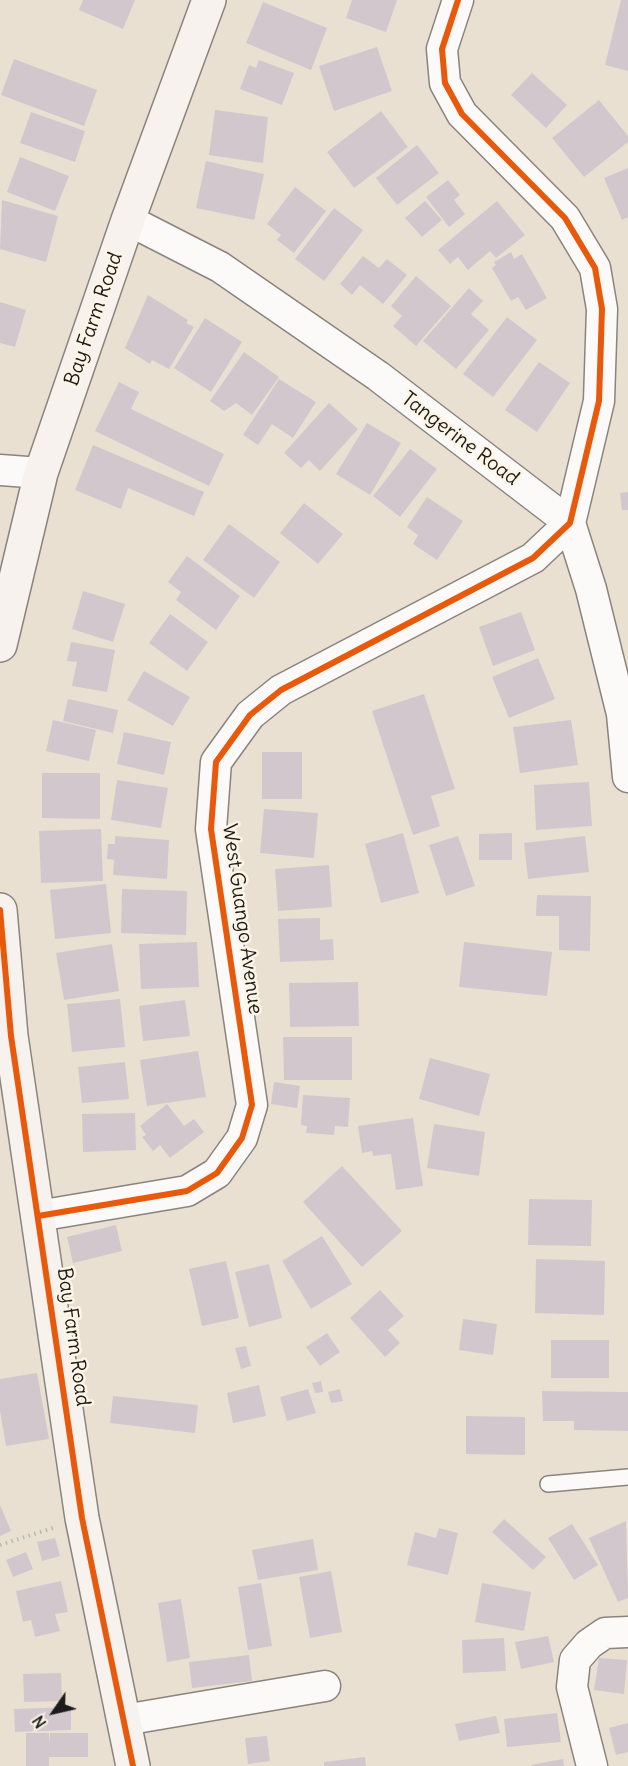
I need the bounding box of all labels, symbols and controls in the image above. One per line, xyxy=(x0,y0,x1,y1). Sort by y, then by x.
street label: Bay Farm Road xyxy=(60,249,128,389)
street label: Tangerine Road xyxy=(397,387,523,491)
street label: West Guango Avenue xyxy=(217,822,267,1016)
street label: Bay Farm Road xyxy=(51,1266,95,1408)
north arrow xyxy=(24,1682,84,1742)
text: N xyxy=(28,1712,50,1732)

